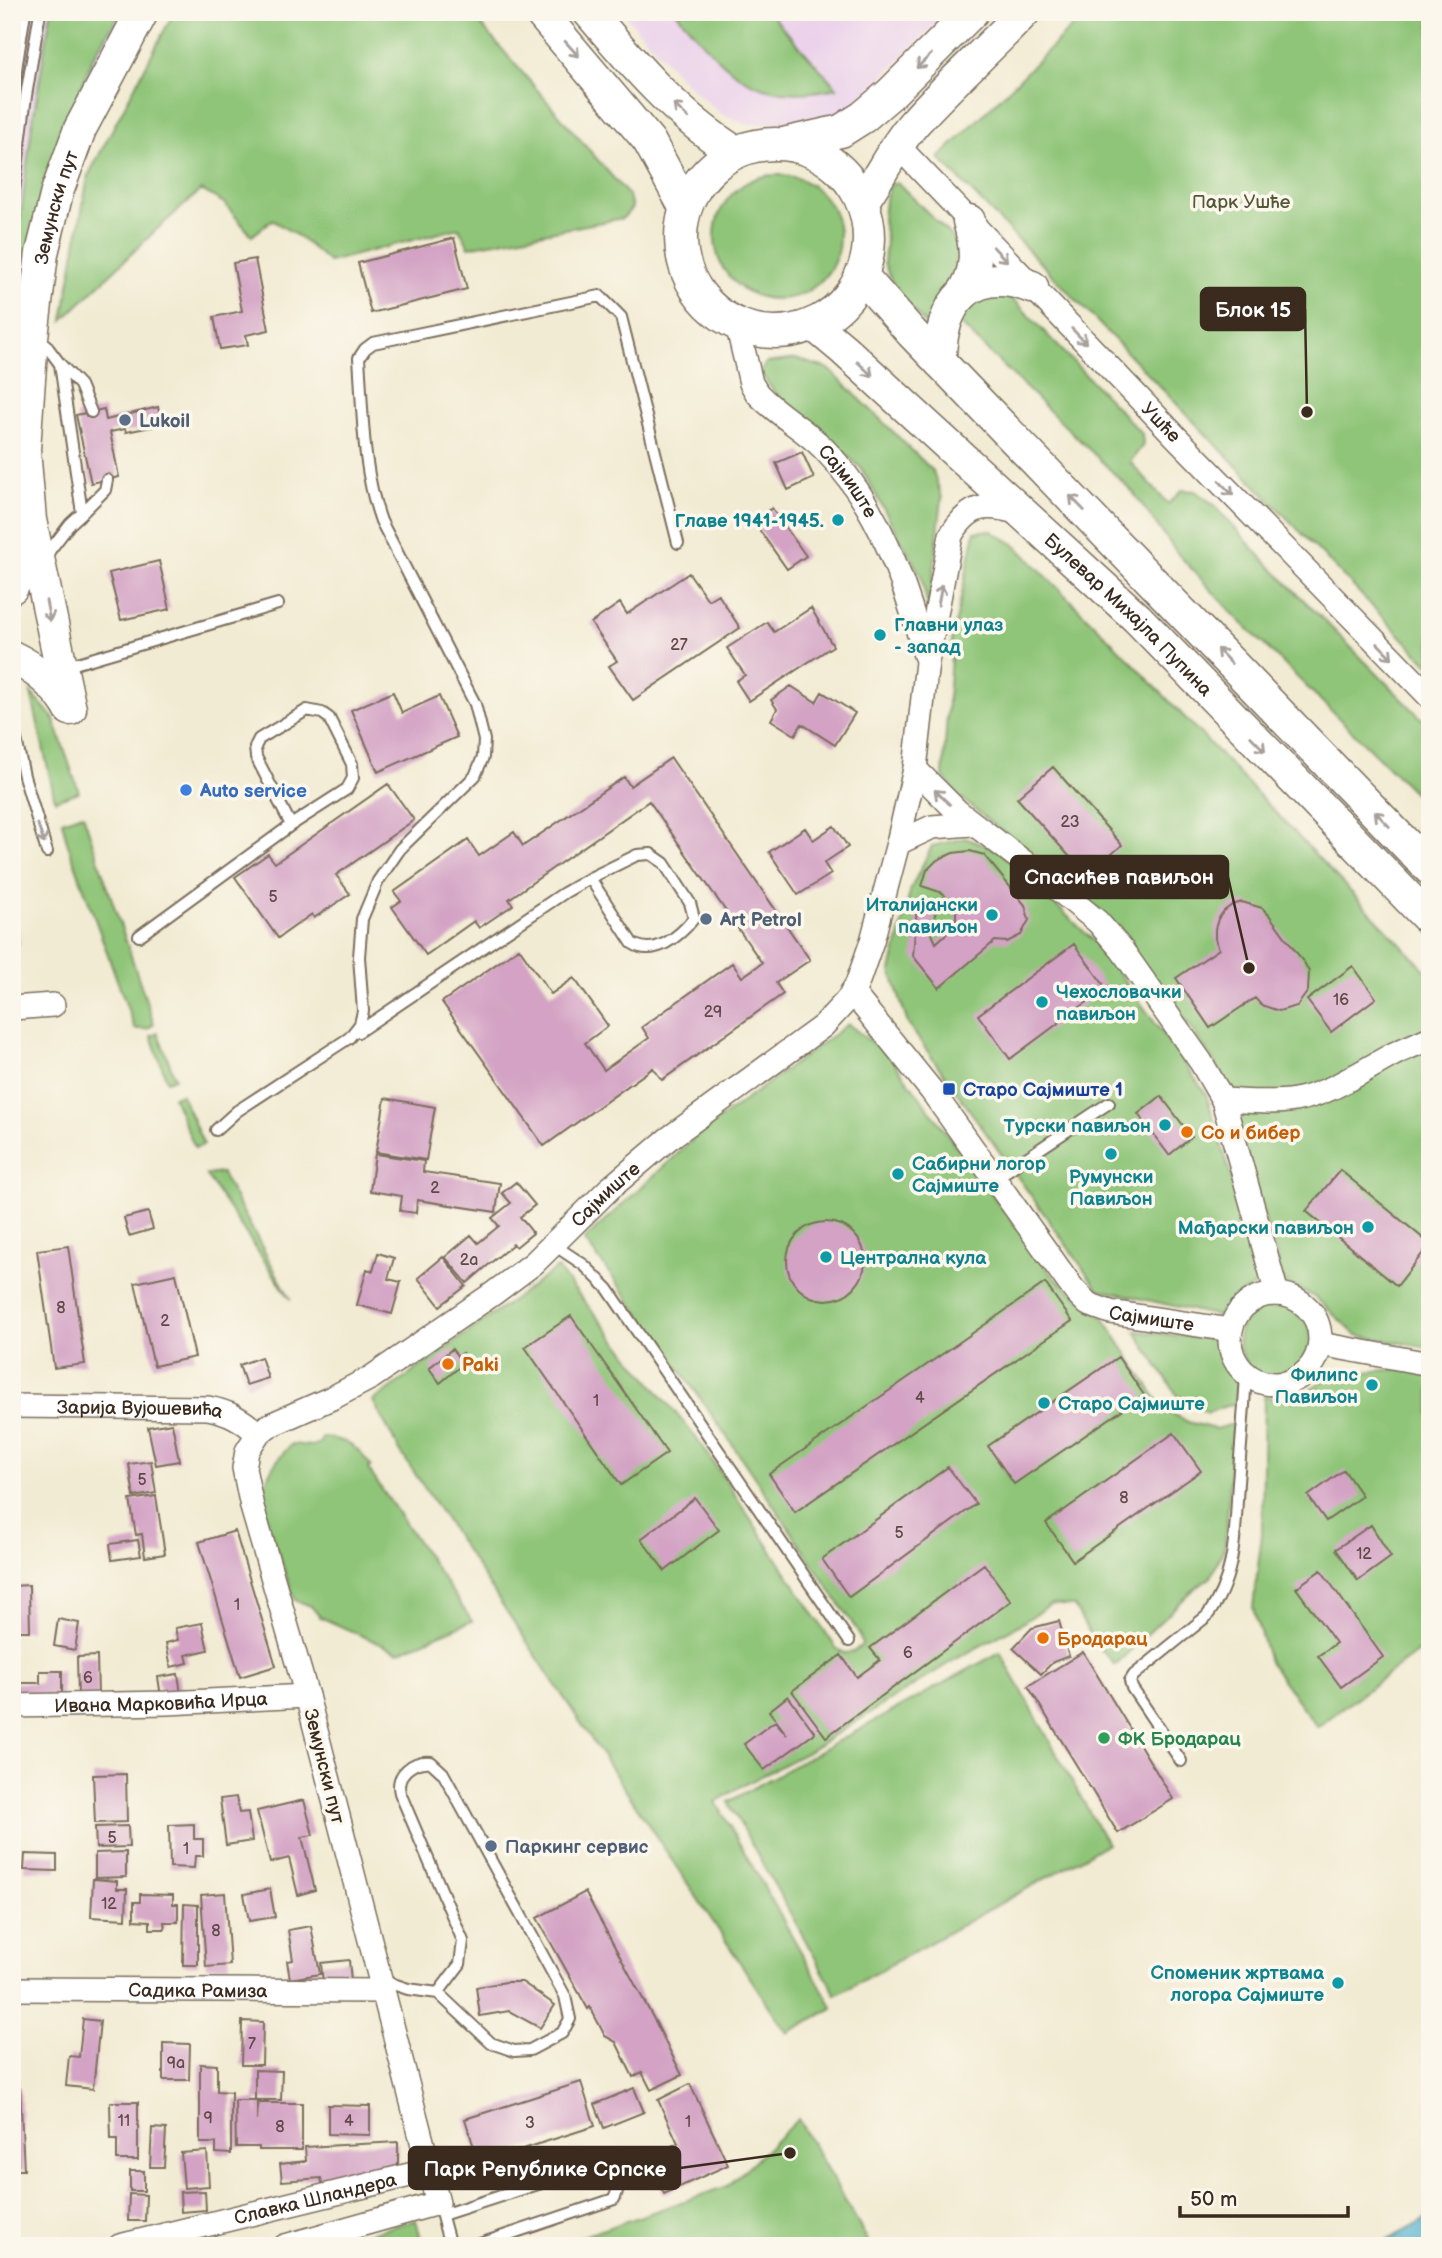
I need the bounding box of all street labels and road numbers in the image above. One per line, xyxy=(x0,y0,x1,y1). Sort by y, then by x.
street label: Земунски пут xyxy=(31,147,84,266)
street label: Ушће xyxy=(1136,398,1185,448)
street label: Сајмиште xyxy=(813,440,882,523)
street label: Булевар Михајла Пупина xyxy=(1039,529,1216,702)
street label: Сајмиште xyxy=(567,1157,646,1233)
street label: Сајмиште xyxy=(1107,1302,1196,1337)
street label: Зарија Вујошевића xyxy=(57,1396,225,1424)
street label: Ивана Марковића Ирца xyxy=(54,1688,268,1718)
street label: Земунски пут xyxy=(298,1707,349,1826)
street label: Садика Рамиза xyxy=(128,1980,268,2003)
street label: Славка Шландера xyxy=(232,2169,399,2231)

